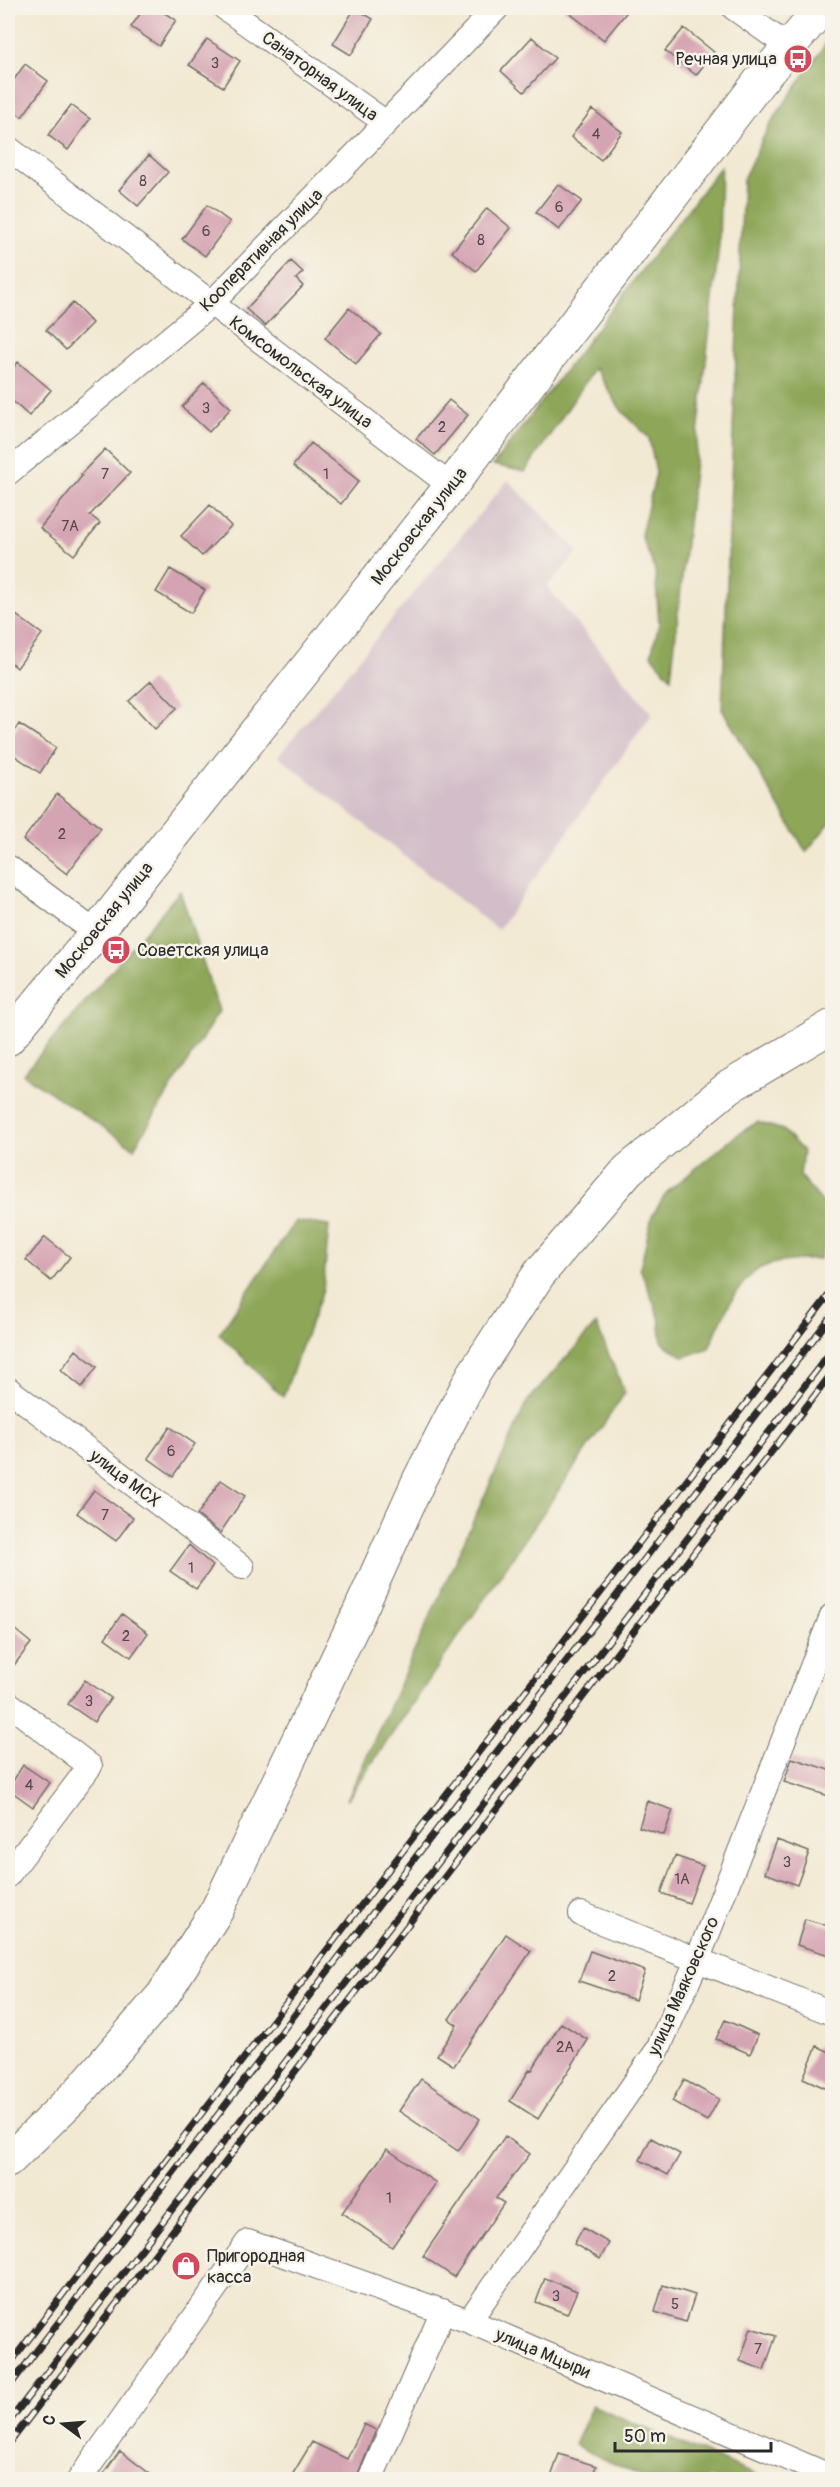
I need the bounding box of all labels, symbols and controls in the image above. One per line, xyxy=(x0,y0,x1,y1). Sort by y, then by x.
street label: Санаторная улица xyxy=(257,26,383,126)
bus stop icon: Речная улица xyxy=(782,43,814,75)
place label: Речная улица xyxy=(676,48,777,71)
house number: 3 xyxy=(211,54,219,73)
house number: 4 xyxy=(592,125,601,144)
house number: 8 xyxy=(139,172,147,191)
street label: Кооперативная улица xyxy=(195,184,328,317)
house number: 6 xyxy=(555,198,563,217)
house number: 6 xyxy=(202,222,210,241)
house number: 8 xyxy=(477,231,485,250)
street label: Комсомольская улица xyxy=(224,311,377,434)
house number: 3 xyxy=(202,399,210,418)
house number: 2 xyxy=(438,418,446,437)
street label: Московская улица xyxy=(366,463,473,590)
house number: 7 xyxy=(101,465,109,484)
house number: 1 xyxy=(323,465,329,484)
house number: 7А xyxy=(61,517,79,536)
house number: 2 xyxy=(58,825,66,844)
street label: Московская улица xyxy=(50,857,159,983)
bus stop icon: Советская улица xyxy=(100,934,132,966)
place label: Советская улица xyxy=(137,939,269,962)
house number: 6 xyxy=(167,1442,175,1461)
street label: улица МСХ xyxy=(84,1444,165,1513)
house number: 7 xyxy=(101,1506,109,1525)
house number: 1 xyxy=(188,1559,194,1578)
house number: 2 xyxy=(122,1627,130,1646)
house number: 3 xyxy=(85,1692,93,1711)
house number: 4 xyxy=(25,1776,34,1795)
house number: 3 xyxy=(783,1853,791,1872)
house number: 1А xyxy=(674,1870,690,1889)
street label: улица Маяковского xyxy=(642,1913,725,2060)
house number: 2 xyxy=(608,1967,616,1986)
house number: 2А xyxy=(556,2038,574,2057)
house number: 1 xyxy=(386,2189,392,2208)
place label: Пригородная касса xyxy=(207,2245,305,2289)
shop icon: Пригородная касса xyxy=(170,2250,202,2282)
house number: 3 xyxy=(552,2287,560,2306)
house number: 5 xyxy=(671,2295,679,2314)
street label: улица Мцыри xyxy=(491,2323,594,2384)
house number: 7 xyxy=(754,2340,762,2359)
north arrow xyxy=(33,2394,93,2454)
text: С xyxy=(39,2413,61,2428)
scale bar xyxy=(615,2415,771,2453)
text: 50 m xyxy=(624,2425,666,2448)

